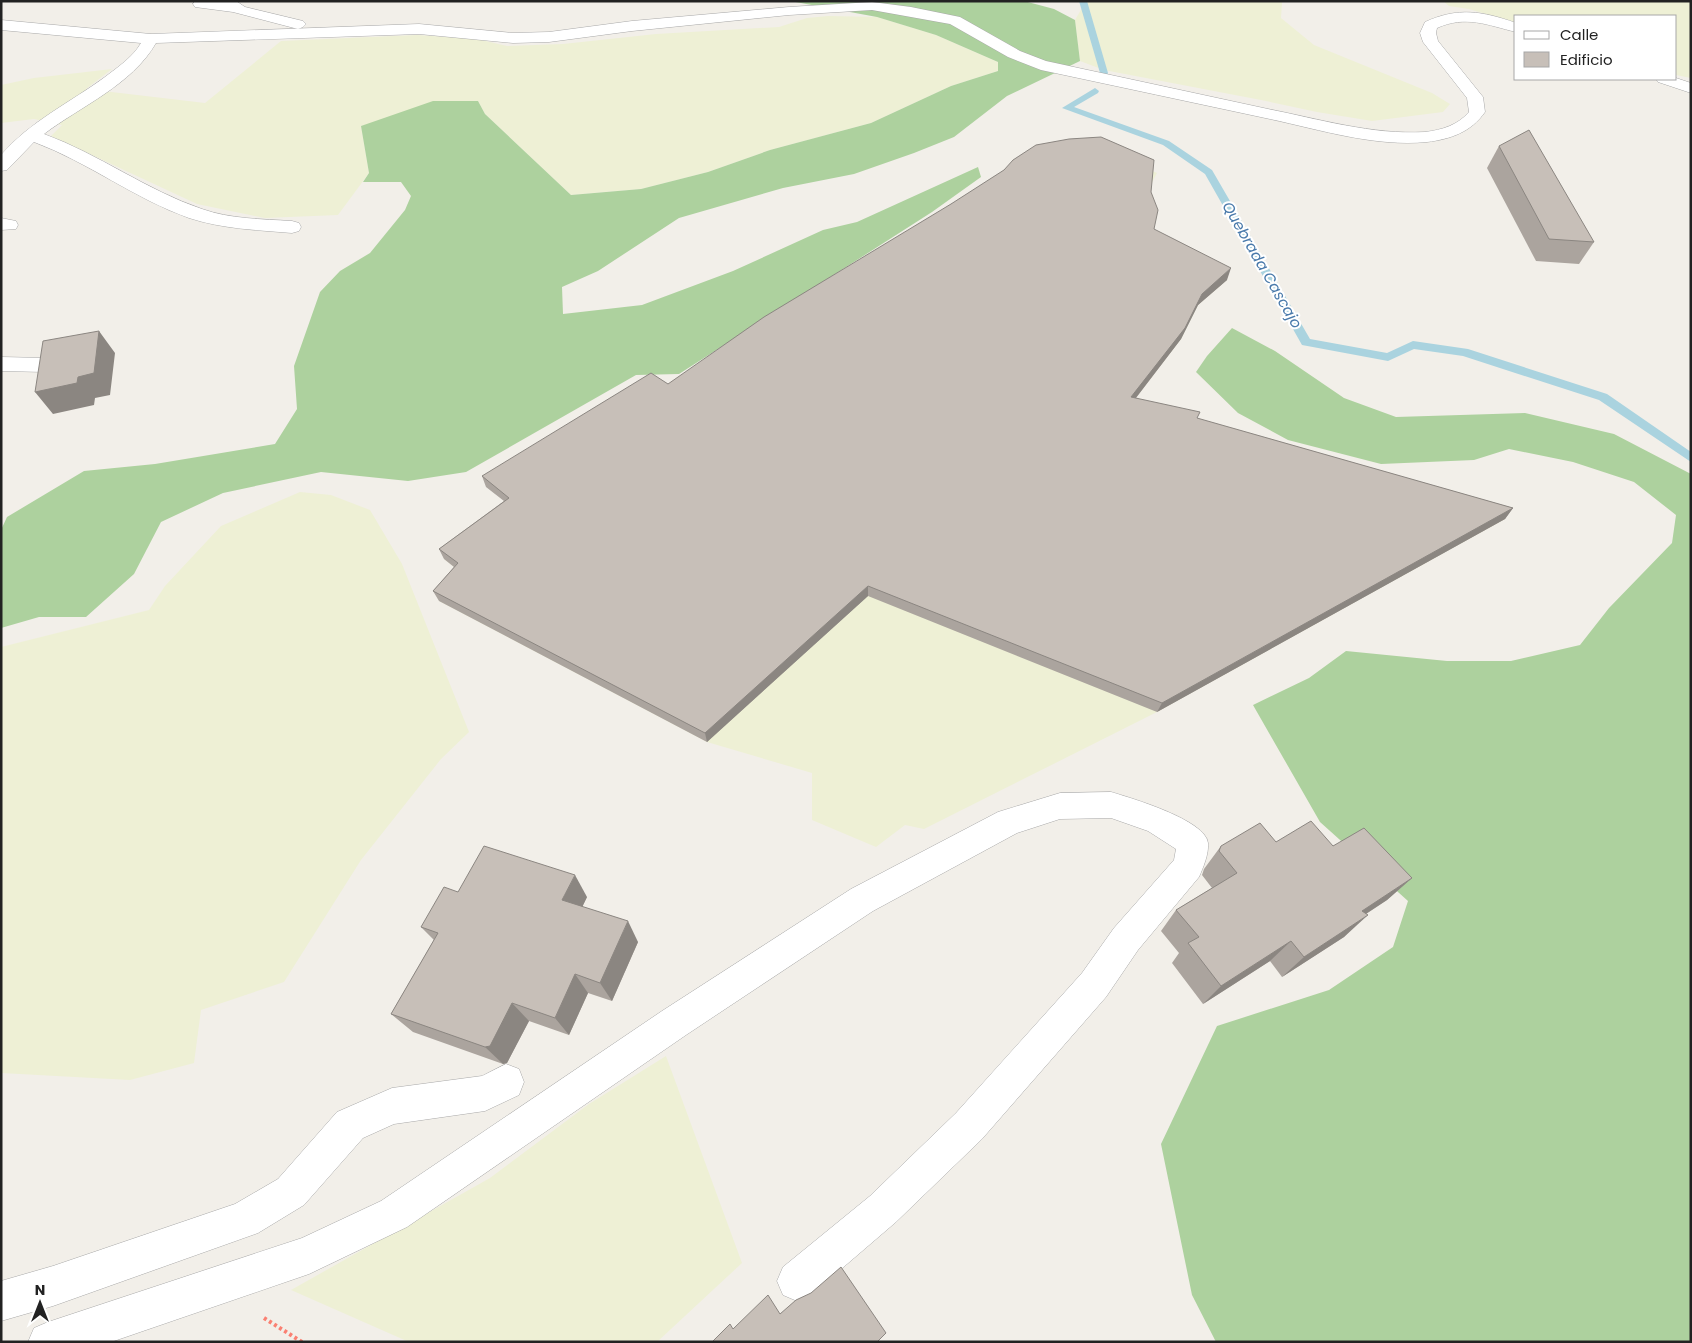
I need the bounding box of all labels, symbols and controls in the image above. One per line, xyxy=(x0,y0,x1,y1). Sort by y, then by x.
legend xyxy=(1514,15,1677,80)
text: Calle xyxy=(1560,24,1598,45)
text: Edificio xyxy=(1560,49,1613,70)
water label: Quebrada Cascajo xyxy=(1217,197,1307,332)
north arrow xyxy=(15,1278,65,1328)
text: N xyxy=(35,1280,45,1300)

